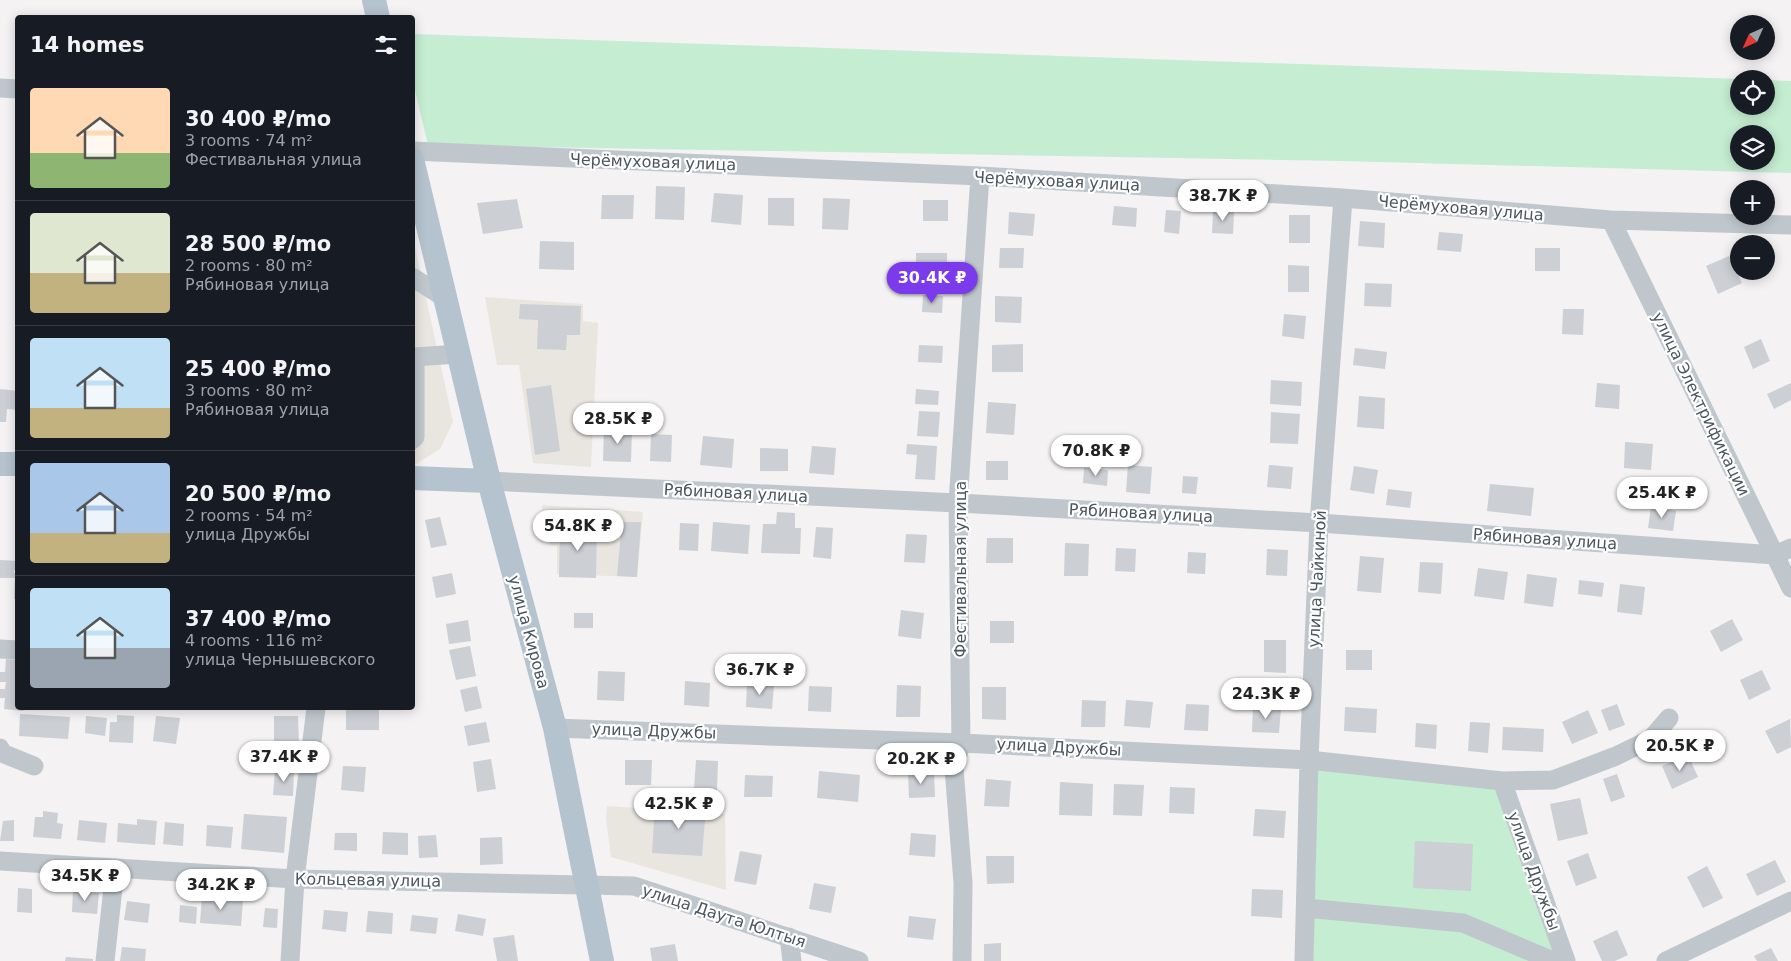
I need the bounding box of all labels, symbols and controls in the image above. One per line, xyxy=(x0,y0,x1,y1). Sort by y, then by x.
north arrow xyxy=(1730,15,1775,60)
map controls xyxy=(1730,15,1775,280)
icon: filters xyxy=(372,31,400,59)
text: 14 homes xyxy=(30,33,145,57)
button: locate xyxy=(1730,70,1775,115)
text: 30 400 ₽/mo xyxy=(185,107,331,131)
icon: home xyxy=(70,108,130,168)
button: layers xyxy=(1730,125,1775,170)
text: 3 rooms · 74 m² xyxy=(185,131,313,150)
text: Фестивальная улица xyxy=(185,150,362,169)
street label: Черёмуховая улица xyxy=(570,150,736,174)
street label: Черёмуховая улица xyxy=(973,167,1141,195)
pin: 38.7K ₽ xyxy=(1177,180,1269,222)
button: + xyxy=(1730,180,1775,225)
text: 38.7K ₽ xyxy=(1189,186,1257,205)
street label: Черёмуховая улица xyxy=(1377,191,1545,225)
text: 28 500 ₽/mo xyxy=(185,232,331,256)
icon: home xyxy=(70,233,130,293)
button: − xyxy=(1730,235,1775,280)
text: 2 rooms · 80 m² xyxy=(185,256,313,275)
pin: 30.4K ₽ xyxy=(886,262,978,304)
text: 30.4K ₽ xyxy=(898,268,966,287)
text: Рябиновая улица xyxy=(185,275,330,294)
street label: улица Электрификации xyxy=(1648,309,1754,499)
text: 25 400 ₽/mo xyxy=(185,357,331,381)
icon: home xyxy=(70,358,130,418)
text: 3 rooms · 80 m² xyxy=(185,381,313,400)
text: Рябиновая улица xyxy=(185,400,330,419)
pin: 28.5K ₽ xyxy=(572,402,664,445)
text: 28.5K ₽ xyxy=(584,409,652,428)
pin: 70.8K ₽ xyxy=(1050,434,1142,477)
text: 70.8K ₽ xyxy=(1062,441,1130,460)
pin: 25.4K ₽ xyxy=(1616,476,1708,519)
street label: Рябиновая улица xyxy=(663,480,809,506)
street label: Фестивальная улица xyxy=(951,481,970,657)
text: 20 500 ₽/mo xyxy=(185,482,331,506)
icon: home xyxy=(70,483,130,543)
text: 25.4K ₽ xyxy=(1628,483,1696,502)
street label: Рябиновая улица xyxy=(1068,500,1214,526)
text: 2 rooms · 54 m² xyxy=(185,506,313,525)
pin: 54.8K ₽ xyxy=(532,510,624,552)
street label: улица Чайкиной xyxy=(1304,510,1330,648)
text: 54.8K ₽ xyxy=(544,516,612,535)
street label: Рябиновая улица xyxy=(1472,524,1618,554)
text: улица Дружбы xyxy=(185,525,310,544)
street label: улица Кирова xyxy=(505,573,553,691)
text: 37 400 ₽/mo xyxy=(185,607,331,631)
icon: home xyxy=(70,608,130,668)
text: 4 rooms · 116 m² xyxy=(185,631,323,650)
text: улица Чернышевского xyxy=(185,650,375,669)
pin: 36.7K ₽ xyxy=(714,654,806,696)
text: 36.7K ₽ xyxy=(726,660,794,679)
pin: 24.3K ₽ xyxy=(1220,678,1312,720)
text: 24.3K ₽ xyxy=(1232,684,1300,703)
street label: улица Дружбы xyxy=(591,719,717,743)
pin: 20.5K ₽ xyxy=(1634,730,1726,772)
street label: улица Дружбы xyxy=(996,734,1122,760)
text: 20.5K ₽ xyxy=(1646,736,1714,755)
pin: 37.4K ₽ xyxy=(238,740,330,783)
pin: 20.2K ₽ xyxy=(875,742,967,785)
text: 37.4K ₽ xyxy=(250,747,318,766)
text: 20.2K ₽ xyxy=(887,749,955,768)
pin: 42.5K ₽ xyxy=(633,788,725,830)
text: 42.5K ₽ xyxy=(645,794,713,813)
street label: улица Дружбы xyxy=(1504,809,1564,933)
pin: 34.5K ₽ xyxy=(39,860,131,902)
text: 34.5K ₽ xyxy=(51,866,119,885)
pin: 34.2K ₽ xyxy=(175,868,267,911)
street label: Кольцевая улица xyxy=(295,869,441,891)
text: 34.2K ₽ xyxy=(187,875,255,894)
street label: улица Даута Юлтыя xyxy=(640,881,808,951)

